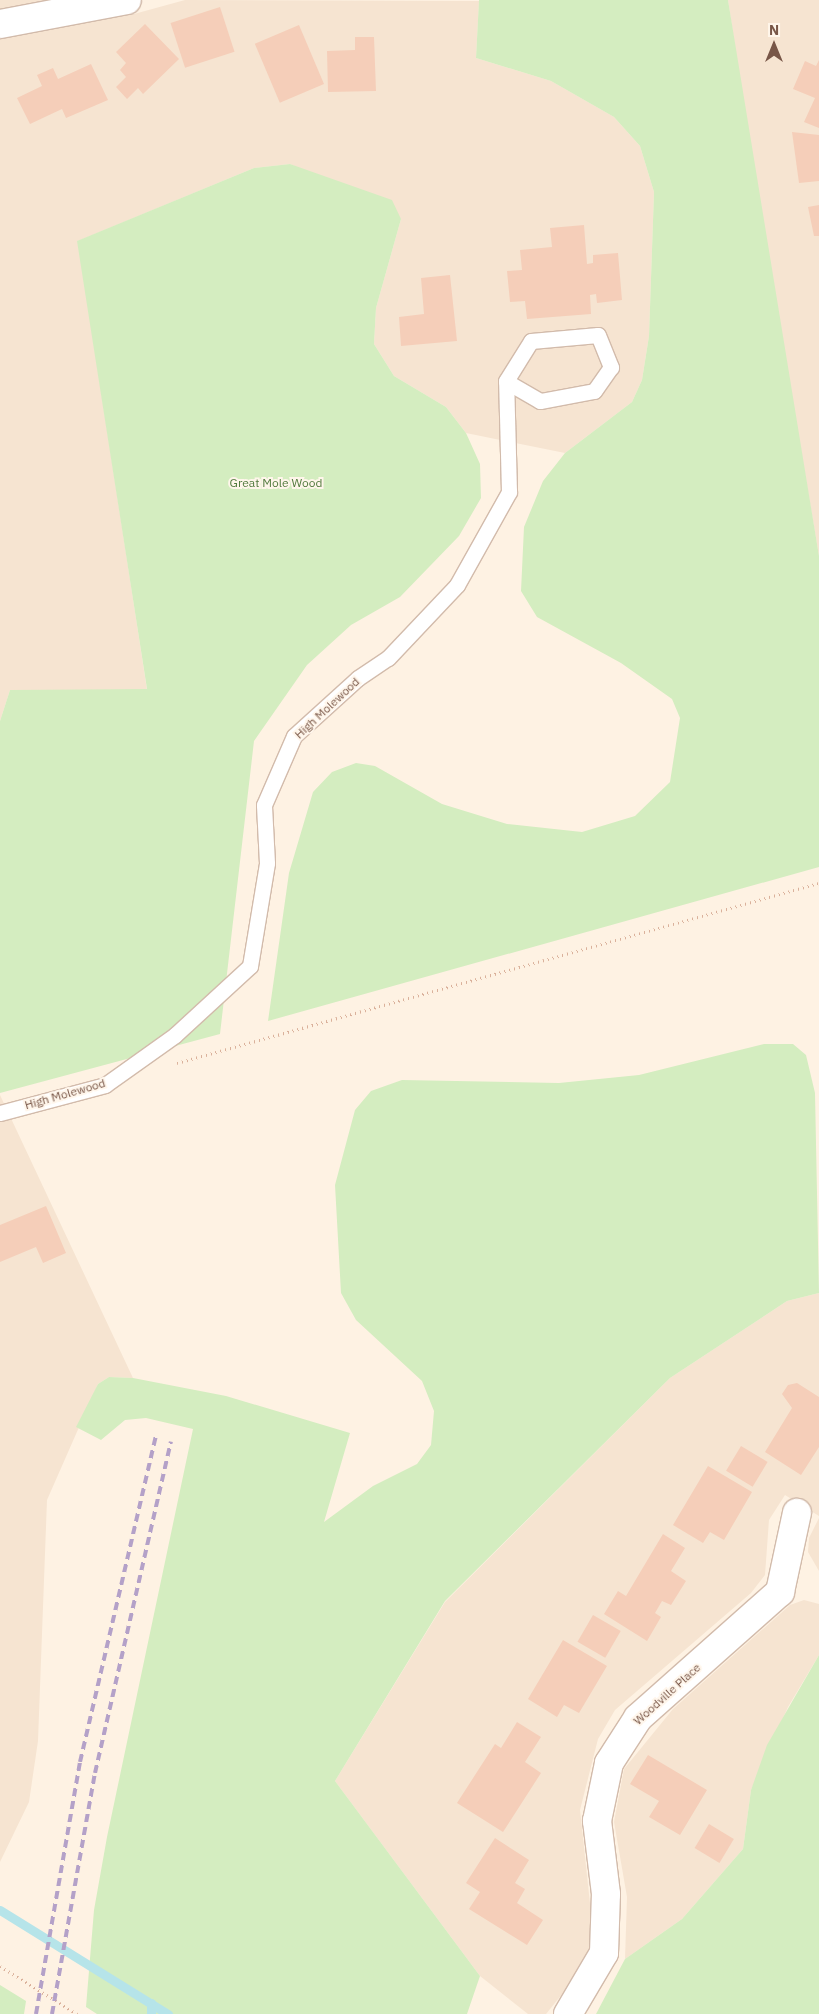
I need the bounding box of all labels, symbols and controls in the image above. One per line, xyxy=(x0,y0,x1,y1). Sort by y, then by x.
north arrow xyxy=(749,20,799,70)
text: N xyxy=(769,21,779,39)
park label: Great Mole Wood xyxy=(230,476,322,490)
street label: High Molewood xyxy=(292,674,362,742)
street label: High Molewood xyxy=(23,1076,107,1112)
street label: Woodville Place xyxy=(631,1660,703,1728)

